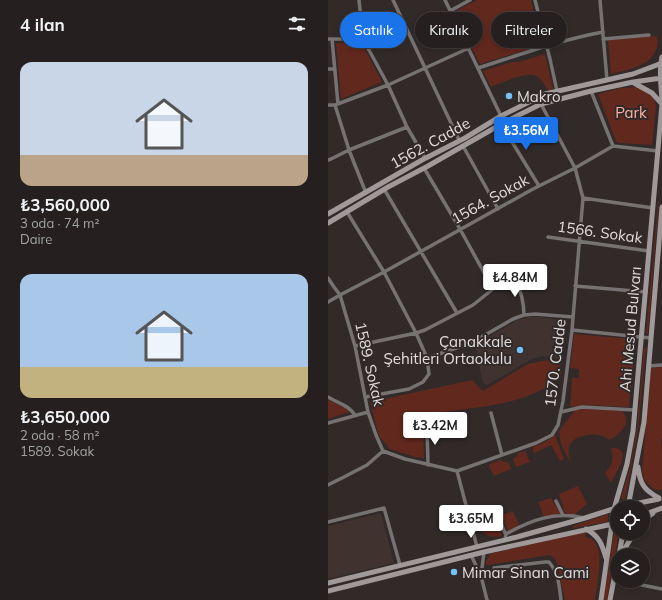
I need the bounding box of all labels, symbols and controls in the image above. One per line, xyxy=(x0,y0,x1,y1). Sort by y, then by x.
chip: Satılık xyxy=(340,12,407,48)
chip: Kiralık xyxy=(415,12,483,48)
chip: Filtreler xyxy=(491,12,567,48)
icon: filters xyxy=(286,13,308,35)
text: 4 ilan xyxy=(20,14,65,35)
place label: Makro xyxy=(517,87,561,106)
icon: home xyxy=(128,88,200,160)
marker: Makro xyxy=(504,91,514,101)
park label: Park xyxy=(615,103,647,122)
street label: 1562. Cadde xyxy=(387,113,473,173)
pin: ₺3.56M xyxy=(493,117,559,151)
text: ₺3.56M xyxy=(503,122,549,138)
street label: 1564. Sokak xyxy=(448,170,532,228)
text: ₺3,560,000 xyxy=(20,194,110,215)
text: 3 oda · 74 m² xyxy=(20,215,99,231)
street label: 1566. Sokak xyxy=(556,217,644,247)
text: Daire xyxy=(20,231,52,247)
pin: ₺4.84M xyxy=(482,264,548,298)
street label: Ahi Mesud Bulvarı xyxy=(615,266,645,392)
text: ₺4.84M xyxy=(492,269,538,285)
icon: home xyxy=(128,300,200,372)
street label: 1570. Cadde xyxy=(540,318,570,408)
street label: 1589. Sokak xyxy=(351,320,389,408)
place label: Çanakkale Şehitleri Ortaokulu xyxy=(383,332,512,368)
marker: Çanakkale Şehitleri Ortaokulu xyxy=(515,345,525,355)
text: ₺3,650,000 xyxy=(20,406,110,427)
pin: ₺3.42M xyxy=(402,412,468,446)
text: ₺3.42M xyxy=(412,417,458,433)
text: 2 oda · 58 m² xyxy=(20,427,99,443)
text: 1589. Sokak xyxy=(20,443,94,459)
map controls xyxy=(610,500,650,588)
button: locate xyxy=(610,500,650,540)
pin: ₺3.65M xyxy=(438,505,504,539)
text: ₺3.65M xyxy=(448,510,494,526)
button: layers xyxy=(610,548,650,588)
place label: Mimar Sinan Cami xyxy=(462,563,589,582)
marker: Mimar Sinan Cami xyxy=(449,567,459,577)

